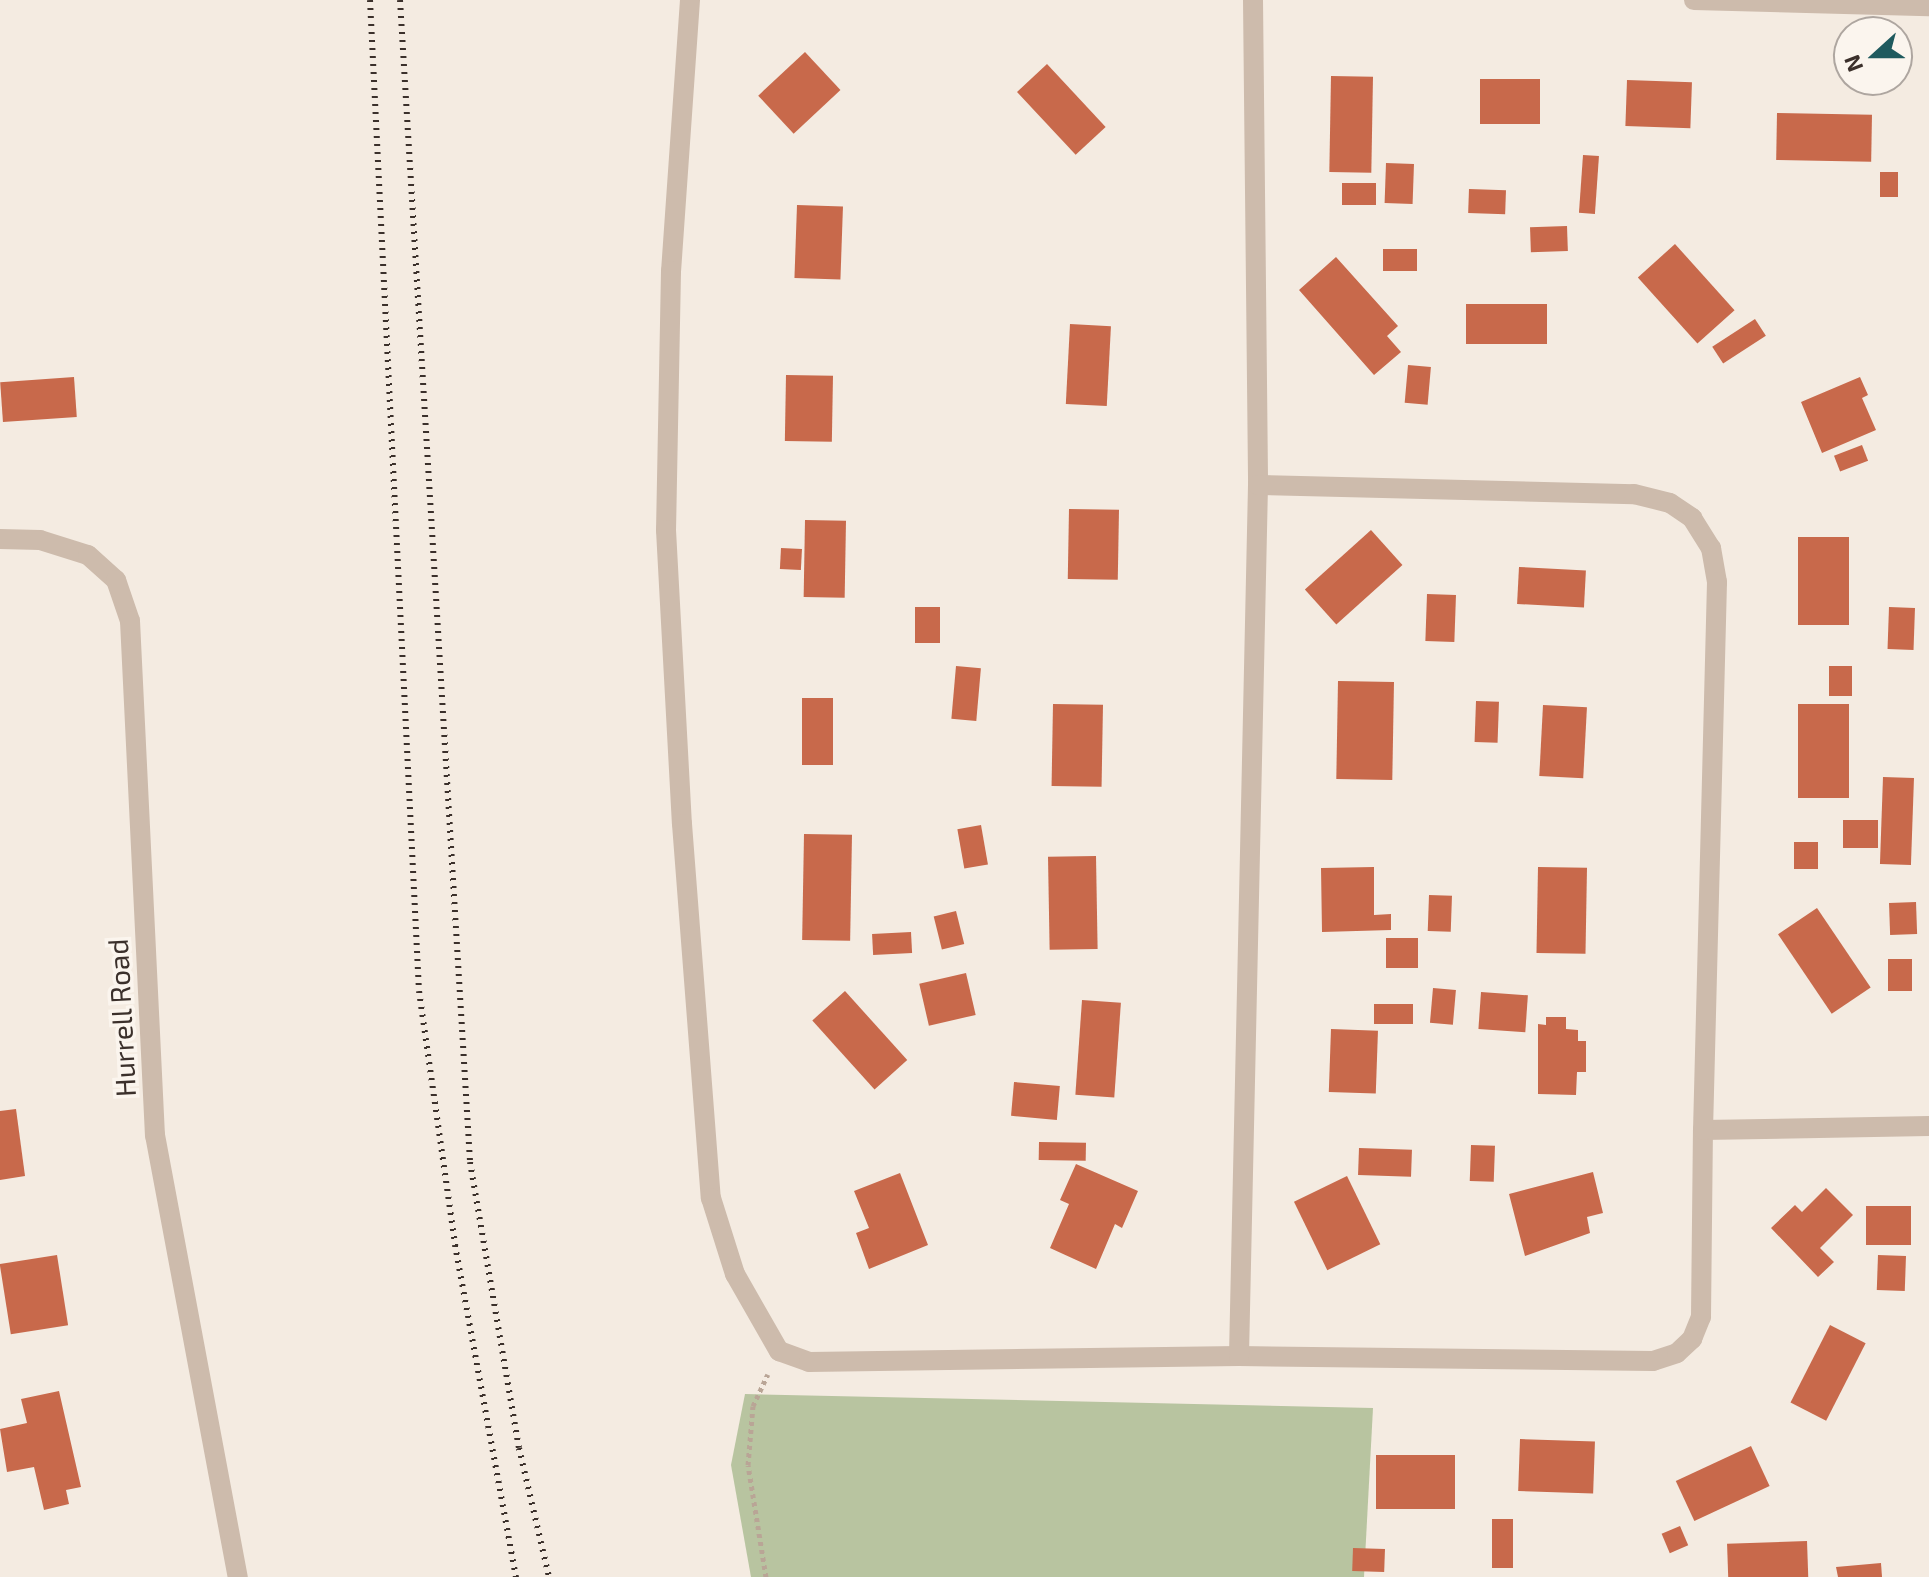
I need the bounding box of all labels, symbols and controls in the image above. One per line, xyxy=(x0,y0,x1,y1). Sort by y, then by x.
north arrow xyxy=(1833,16,1913,96)
text: N xyxy=(1837,52,1867,76)
street label: Hurrell Road xyxy=(100,938,142,1098)

